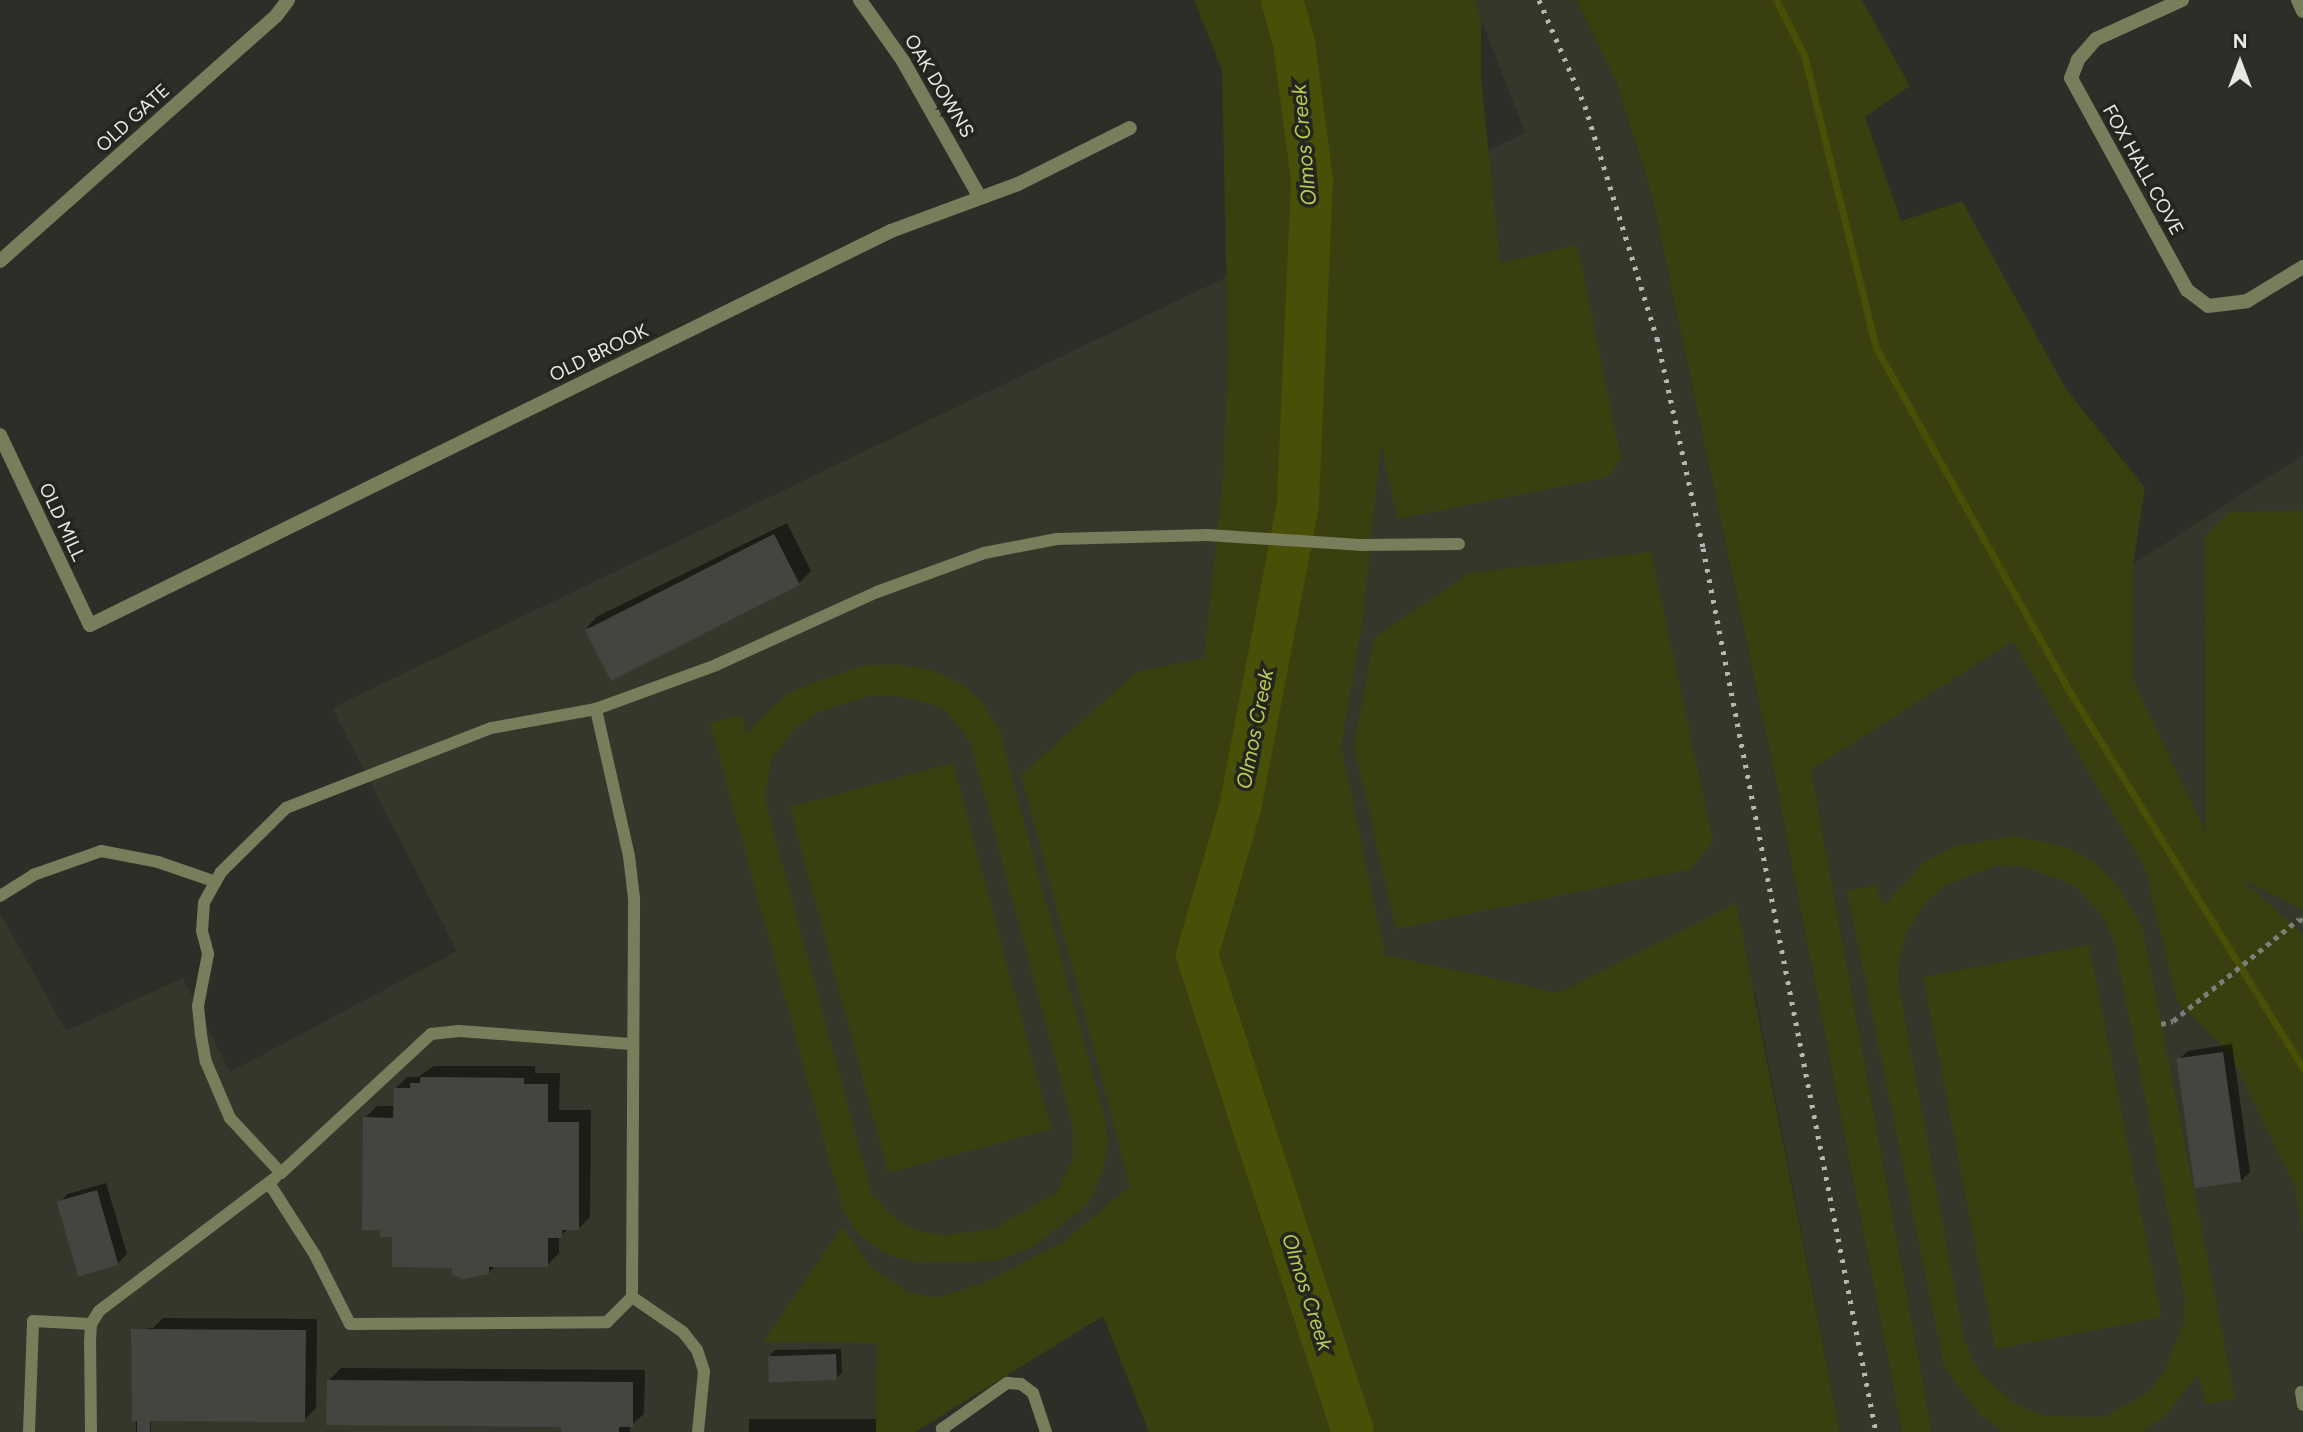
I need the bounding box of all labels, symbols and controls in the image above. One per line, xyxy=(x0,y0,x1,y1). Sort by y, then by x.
north arrow xyxy=(2205,28,2275,98)
street label: OAK DOWNS xyxy=(899,30,979,142)
text: N xyxy=(2233,30,2247,53)
street label: OLD GATE xyxy=(92,79,174,157)
water label: Olmos Creek xyxy=(1286,83,1322,207)
street label: FOX HALL COVE xyxy=(2098,101,2188,239)
street label: OLD BROOK xyxy=(546,319,652,387)
street label: OLD MILL xyxy=(34,479,90,565)
water label: Olmos Creek xyxy=(1231,667,1279,791)
water label: Olmos Creek xyxy=(1276,1230,1338,1354)

